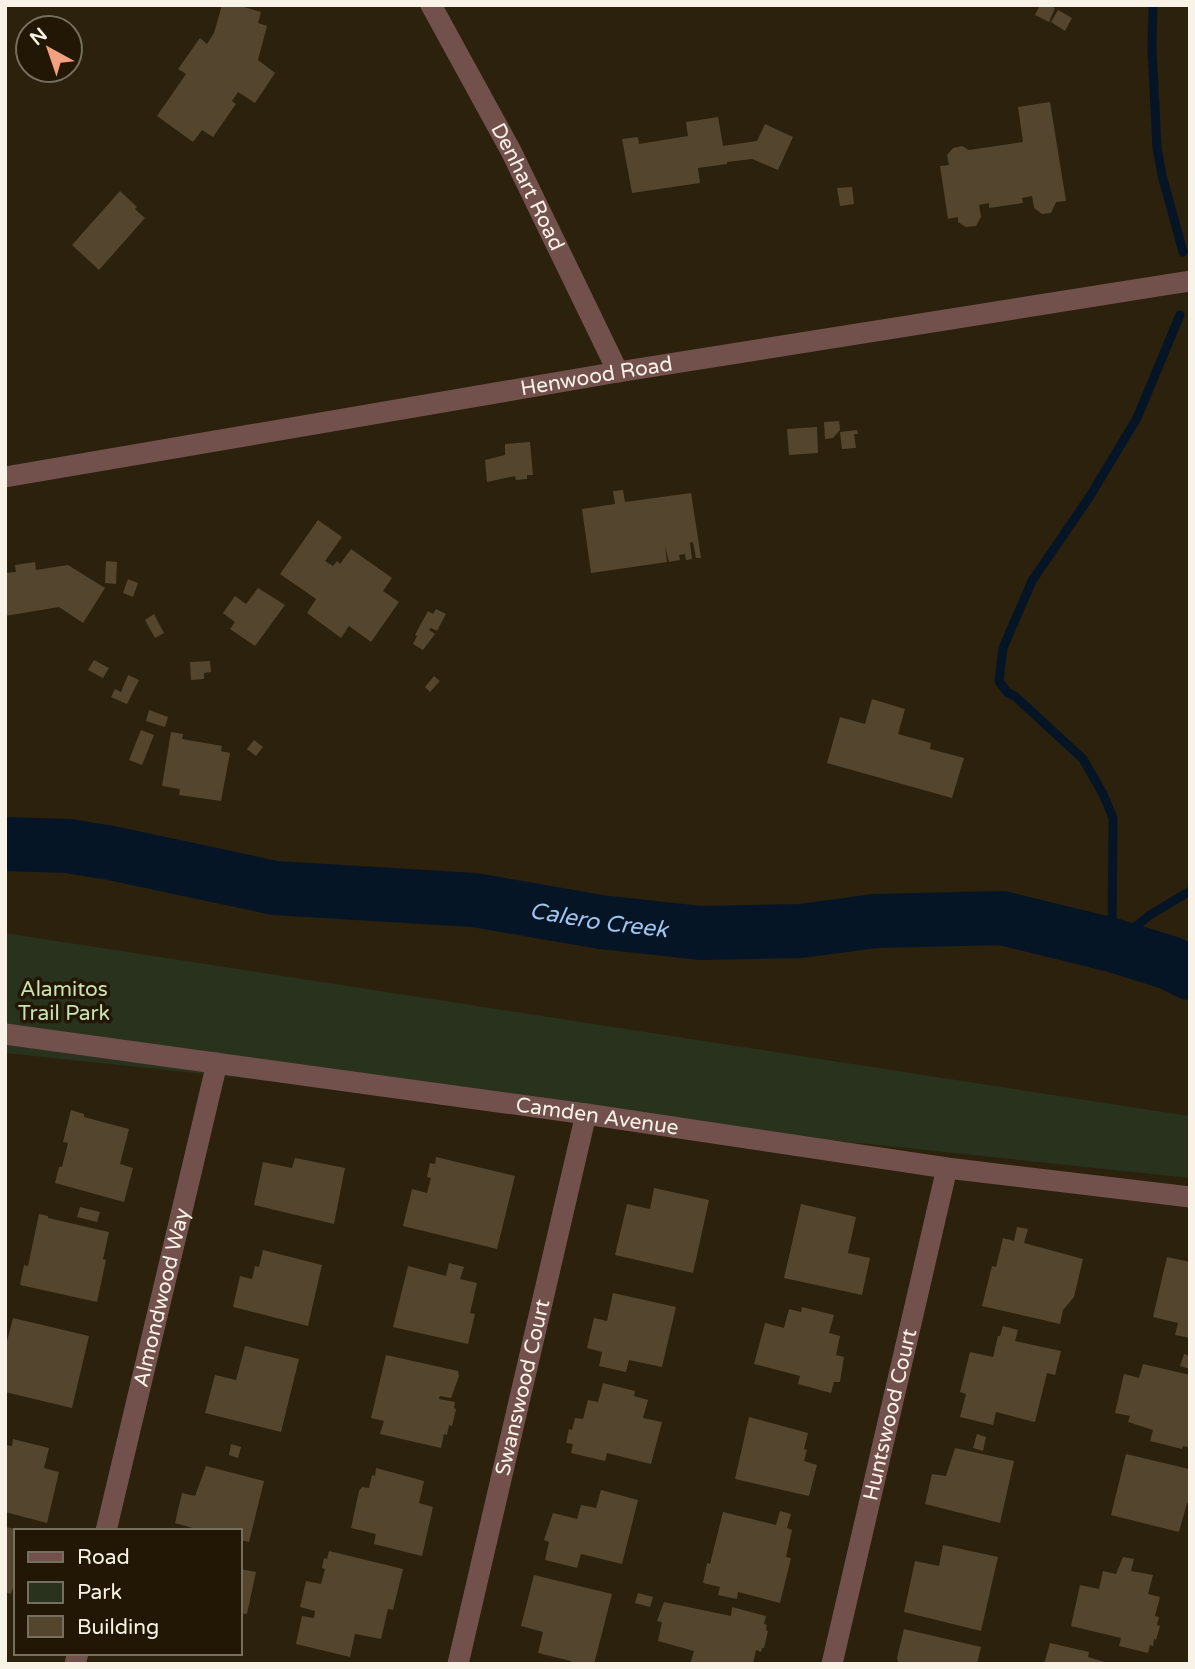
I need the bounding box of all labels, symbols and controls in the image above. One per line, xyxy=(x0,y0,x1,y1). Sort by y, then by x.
north arrow xyxy=(14,14,84,84)
text: N xyxy=(26,23,52,50)
street label: Denhart Road xyxy=(485,119,569,255)
street label: Henwood Road xyxy=(519,352,674,401)
water label: Calero Creek xyxy=(527,897,670,944)
park label: Alamitos Trail Park xyxy=(18,977,110,1026)
street label: Camden Avenue xyxy=(514,1092,681,1141)
street label: Almondwood Way xyxy=(129,1206,195,1390)
street label: Swanswood Court xyxy=(490,1297,555,1478)
street label: Huntswood Court xyxy=(858,1326,922,1503)
legend xyxy=(14,1529,242,1655)
text: Road xyxy=(77,1545,130,1570)
text: Park xyxy=(77,1580,122,1605)
text: Building xyxy=(77,1615,159,1640)

